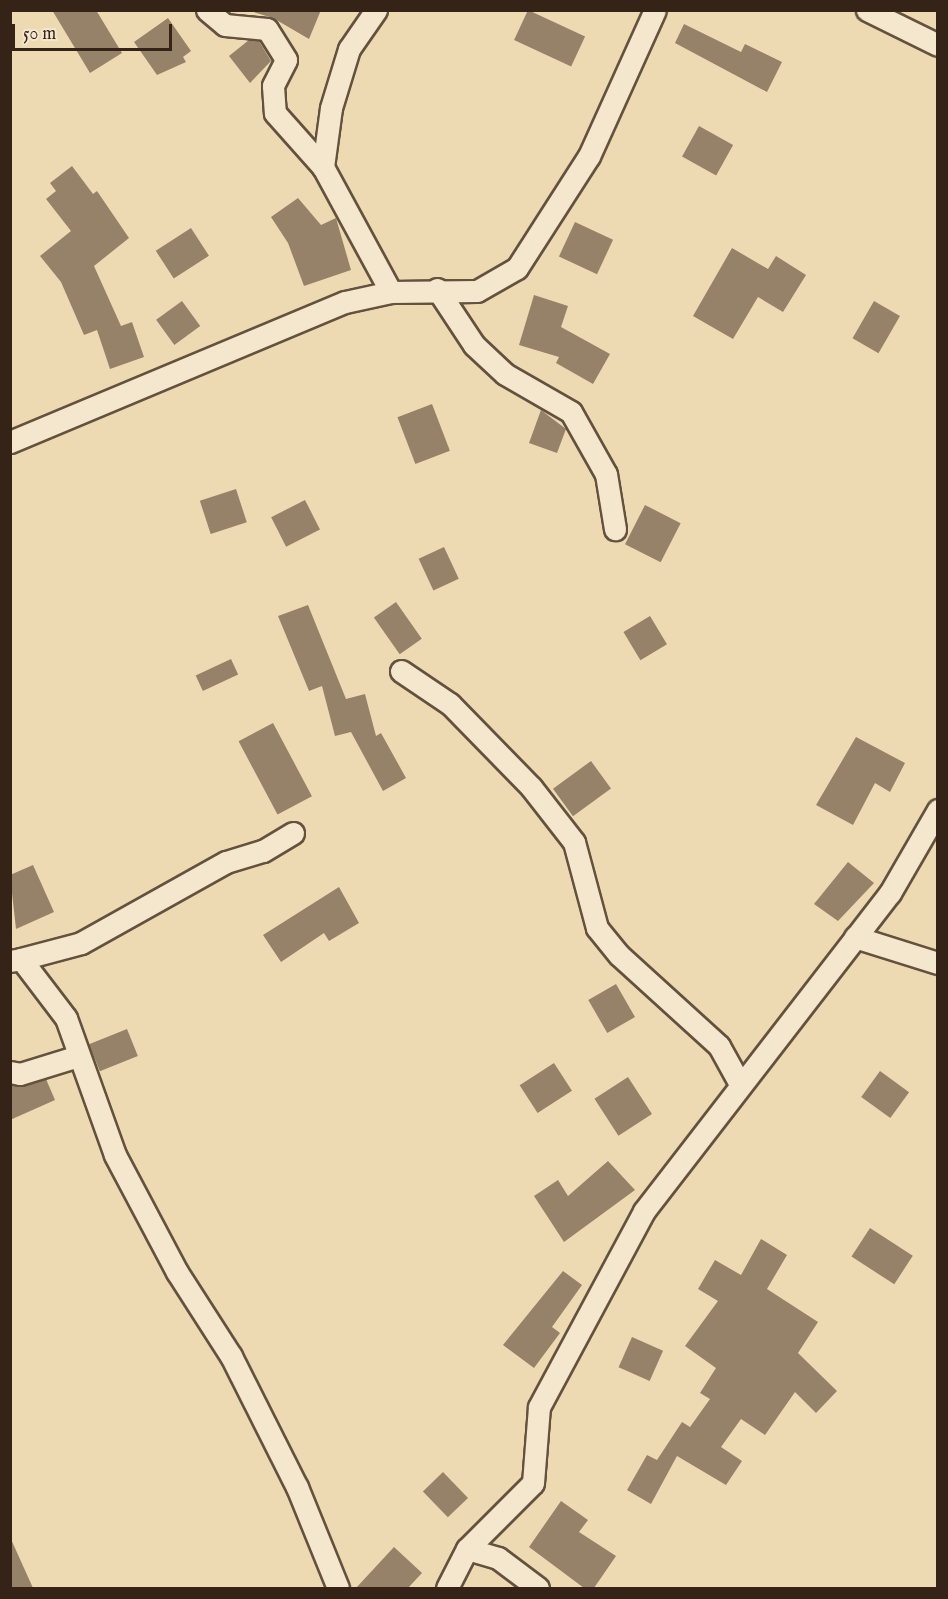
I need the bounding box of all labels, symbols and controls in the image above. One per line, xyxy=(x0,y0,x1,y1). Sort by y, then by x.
scale bar xyxy=(15,12,176,50)
text: 50 m xyxy=(23,23,56,46)

